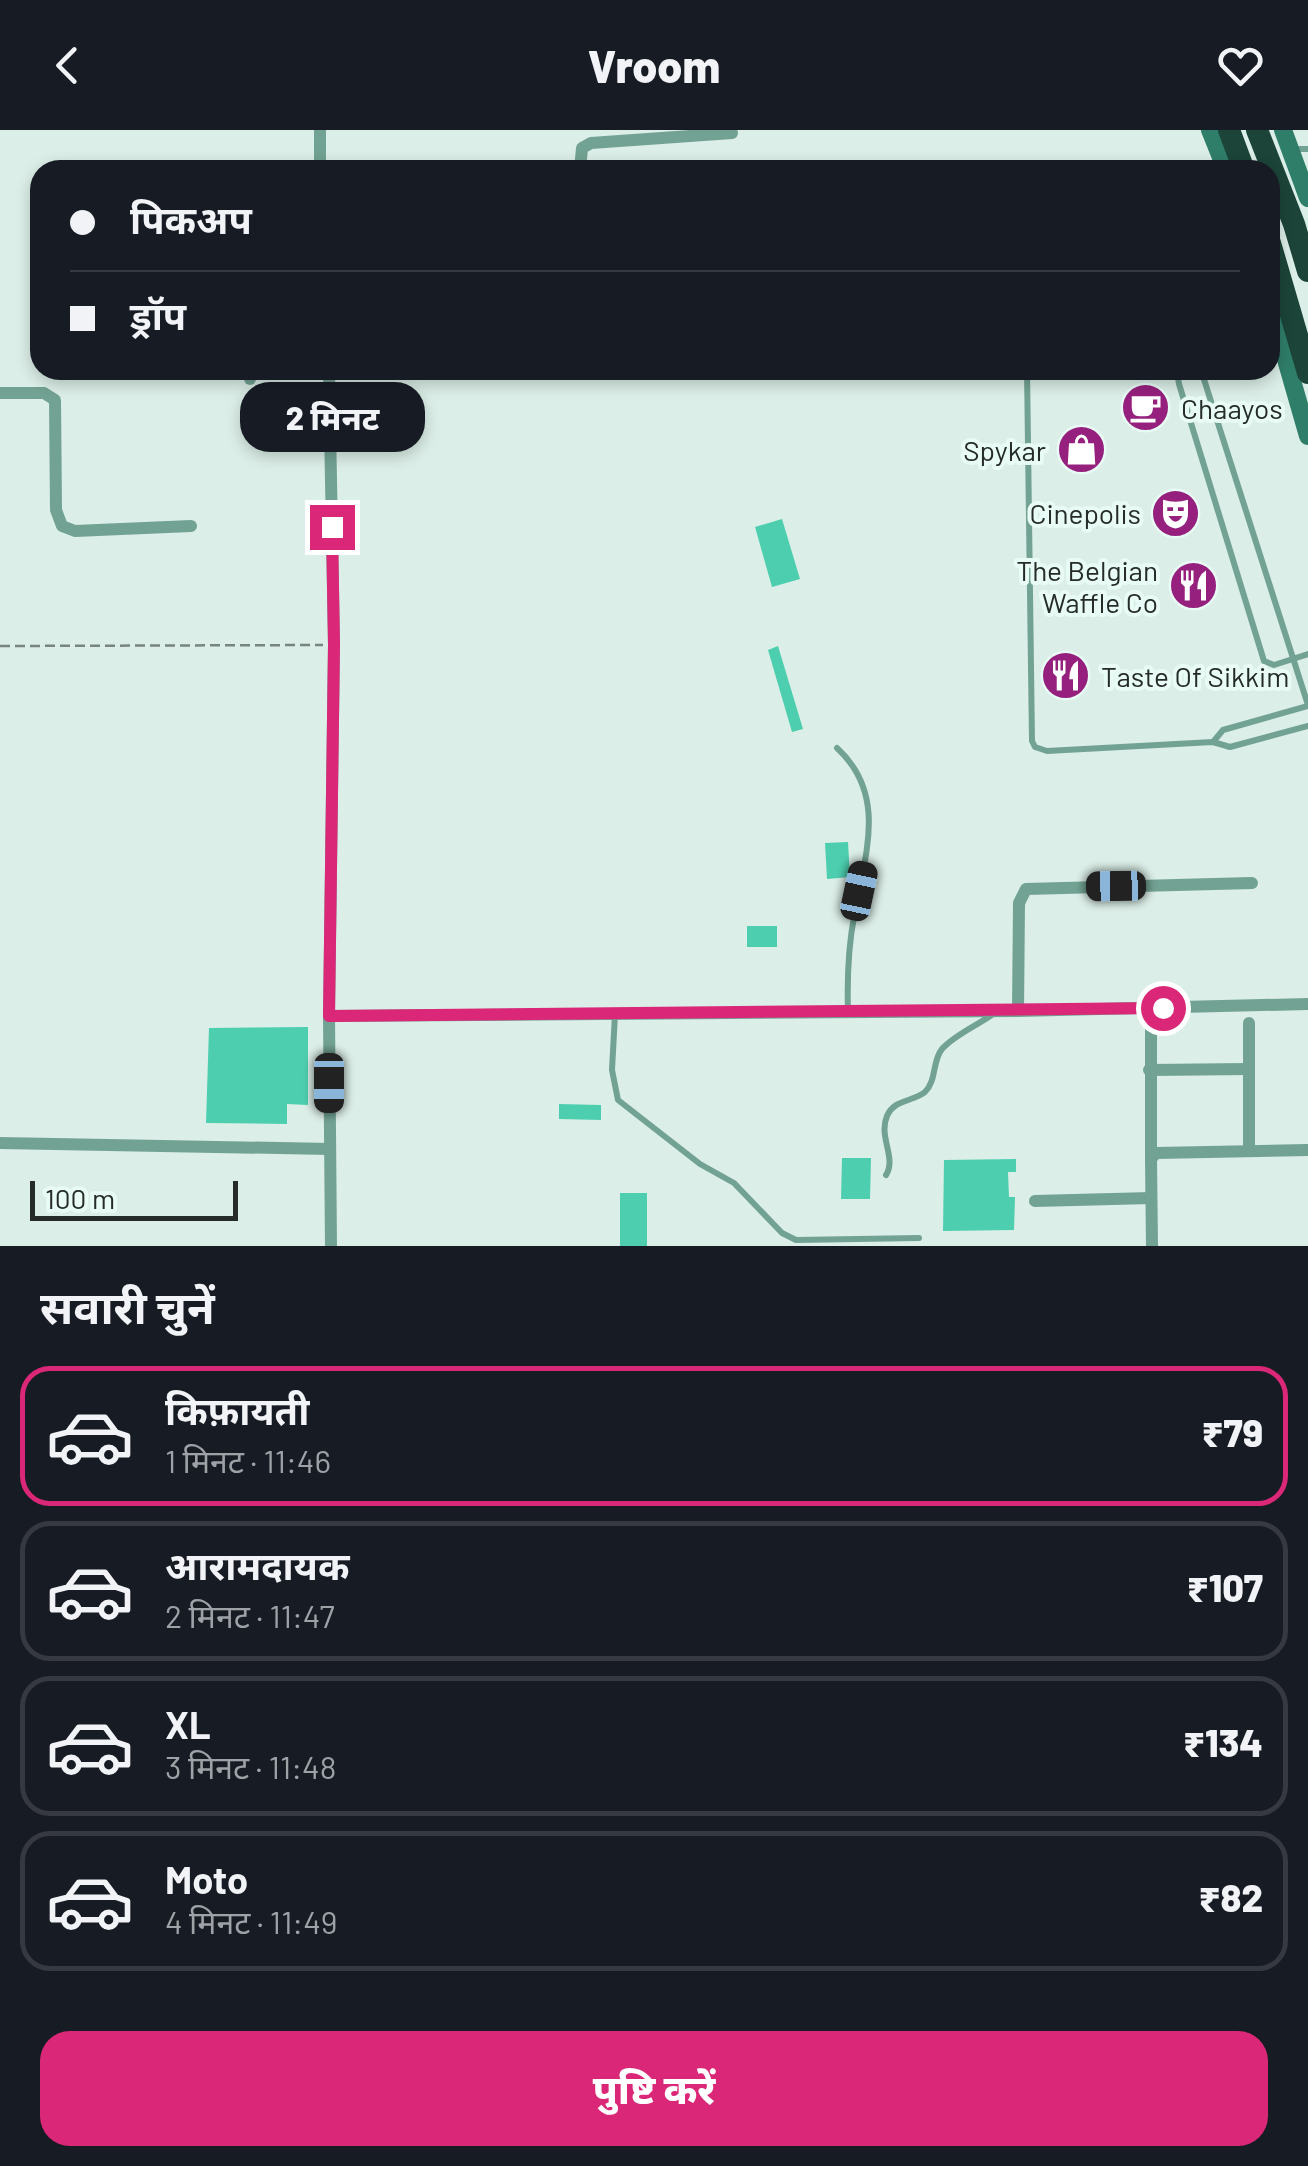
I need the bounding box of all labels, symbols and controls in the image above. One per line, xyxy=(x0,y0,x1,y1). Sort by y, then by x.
icon: back xyxy=(40,38,95,93)
text: Vroom xyxy=(588,38,720,92)
icon: heart xyxy=(1213,38,1268,93)
text: पिकअप xyxy=(130,196,252,242)
text: ड्रॉप xyxy=(130,292,186,338)
callout: 2 मिनट xyxy=(240,382,424,452)
cafe icon: Chaayos xyxy=(1120,382,1172,434)
place label: Chaayos xyxy=(1181,391,1283,425)
text: 2 मिनट xyxy=(286,398,379,436)
shop icon: Spykar xyxy=(1055,424,1107,476)
place label: Spykar xyxy=(963,433,1046,467)
theatre icon: Cinepolis xyxy=(1150,487,1202,539)
place label: Cinepolis xyxy=(1029,496,1141,530)
route end xyxy=(310,505,355,550)
place label: The Belgian Waffle Co xyxy=(1016,553,1158,619)
restaurant icon: The Belgian Waffle Co xyxy=(1167,560,1219,612)
restaurant icon: Taste Of Sikkim xyxy=(1040,650,1092,702)
place label: Taste Of Sikkim xyxy=(1101,659,1289,693)
car xyxy=(838,859,880,923)
car xyxy=(1086,870,1146,902)
route start xyxy=(1141,986,1186,1031)
car xyxy=(314,1053,344,1113)
scale bar xyxy=(30,1176,238,1220)
text: 100 m xyxy=(45,1181,115,1215)
text: सवारी चुनें xyxy=(40,1279,215,1333)
text: किफ़ायती xyxy=(165,1387,309,1433)
icon: car xyxy=(45,1391,135,1481)
text: ₹79 xyxy=(1202,1409,1263,1455)
text: 1 मिनट · 11:46 xyxy=(165,1441,331,1479)
text: आरामदायक xyxy=(165,1542,349,1588)
icon: car xyxy=(45,1546,135,1636)
text: ₹107 xyxy=(1187,1564,1263,1610)
text: 2 मिनट · 11:47 xyxy=(165,1596,335,1634)
icon: car xyxy=(45,1701,135,1791)
text: XL xyxy=(165,1701,211,1747)
text: ₹134 xyxy=(1183,1719,1263,1765)
text: 3 मिनट · 11:48 xyxy=(165,1747,336,1785)
icon: car xyxy=(45,1856,135,1946)
text: Moto xyxy=(165,1856,248,1902)
text: ₹82 xyxy=(1199,1874,1263,1920)
text: 4 मिनट · 11:49 xyxy=(165,1902,338,1940)
button: पुष्टि करें xyxy=(40,2031,1268,2146)

